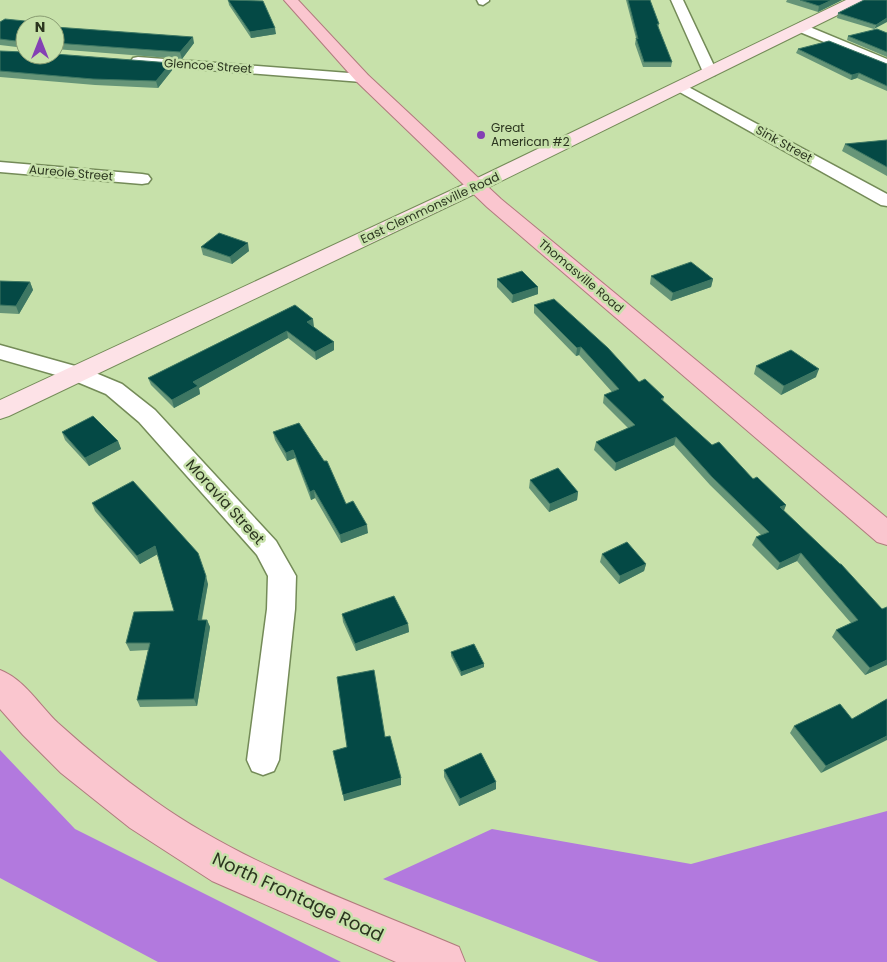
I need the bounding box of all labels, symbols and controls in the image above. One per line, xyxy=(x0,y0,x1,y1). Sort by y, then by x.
north arrow xyxy=(15,15,65,65)
text: N xyxy=(35,17,45,37)
street label: Glencoe Street xyxy=(163,54,253,77)
place label: Great American #2 xyxy=(491,119,570,150)
street label: Sink Street xyxy=(753,121,816,166)
marker: Great American #2 xyxy=(475,129,487,141)
street label: Aureole Street xyxy=(28,160,114,185)
street label: East Clemmonsville Road xyxy=(358,168,502,247)
street label: Thomasville Road xyxy=(535,235,627,316)
street label: Moravia Street xyxy=(181,454,269,549)
street label: North Frontage Road xyxy=(209,846,388,947)

